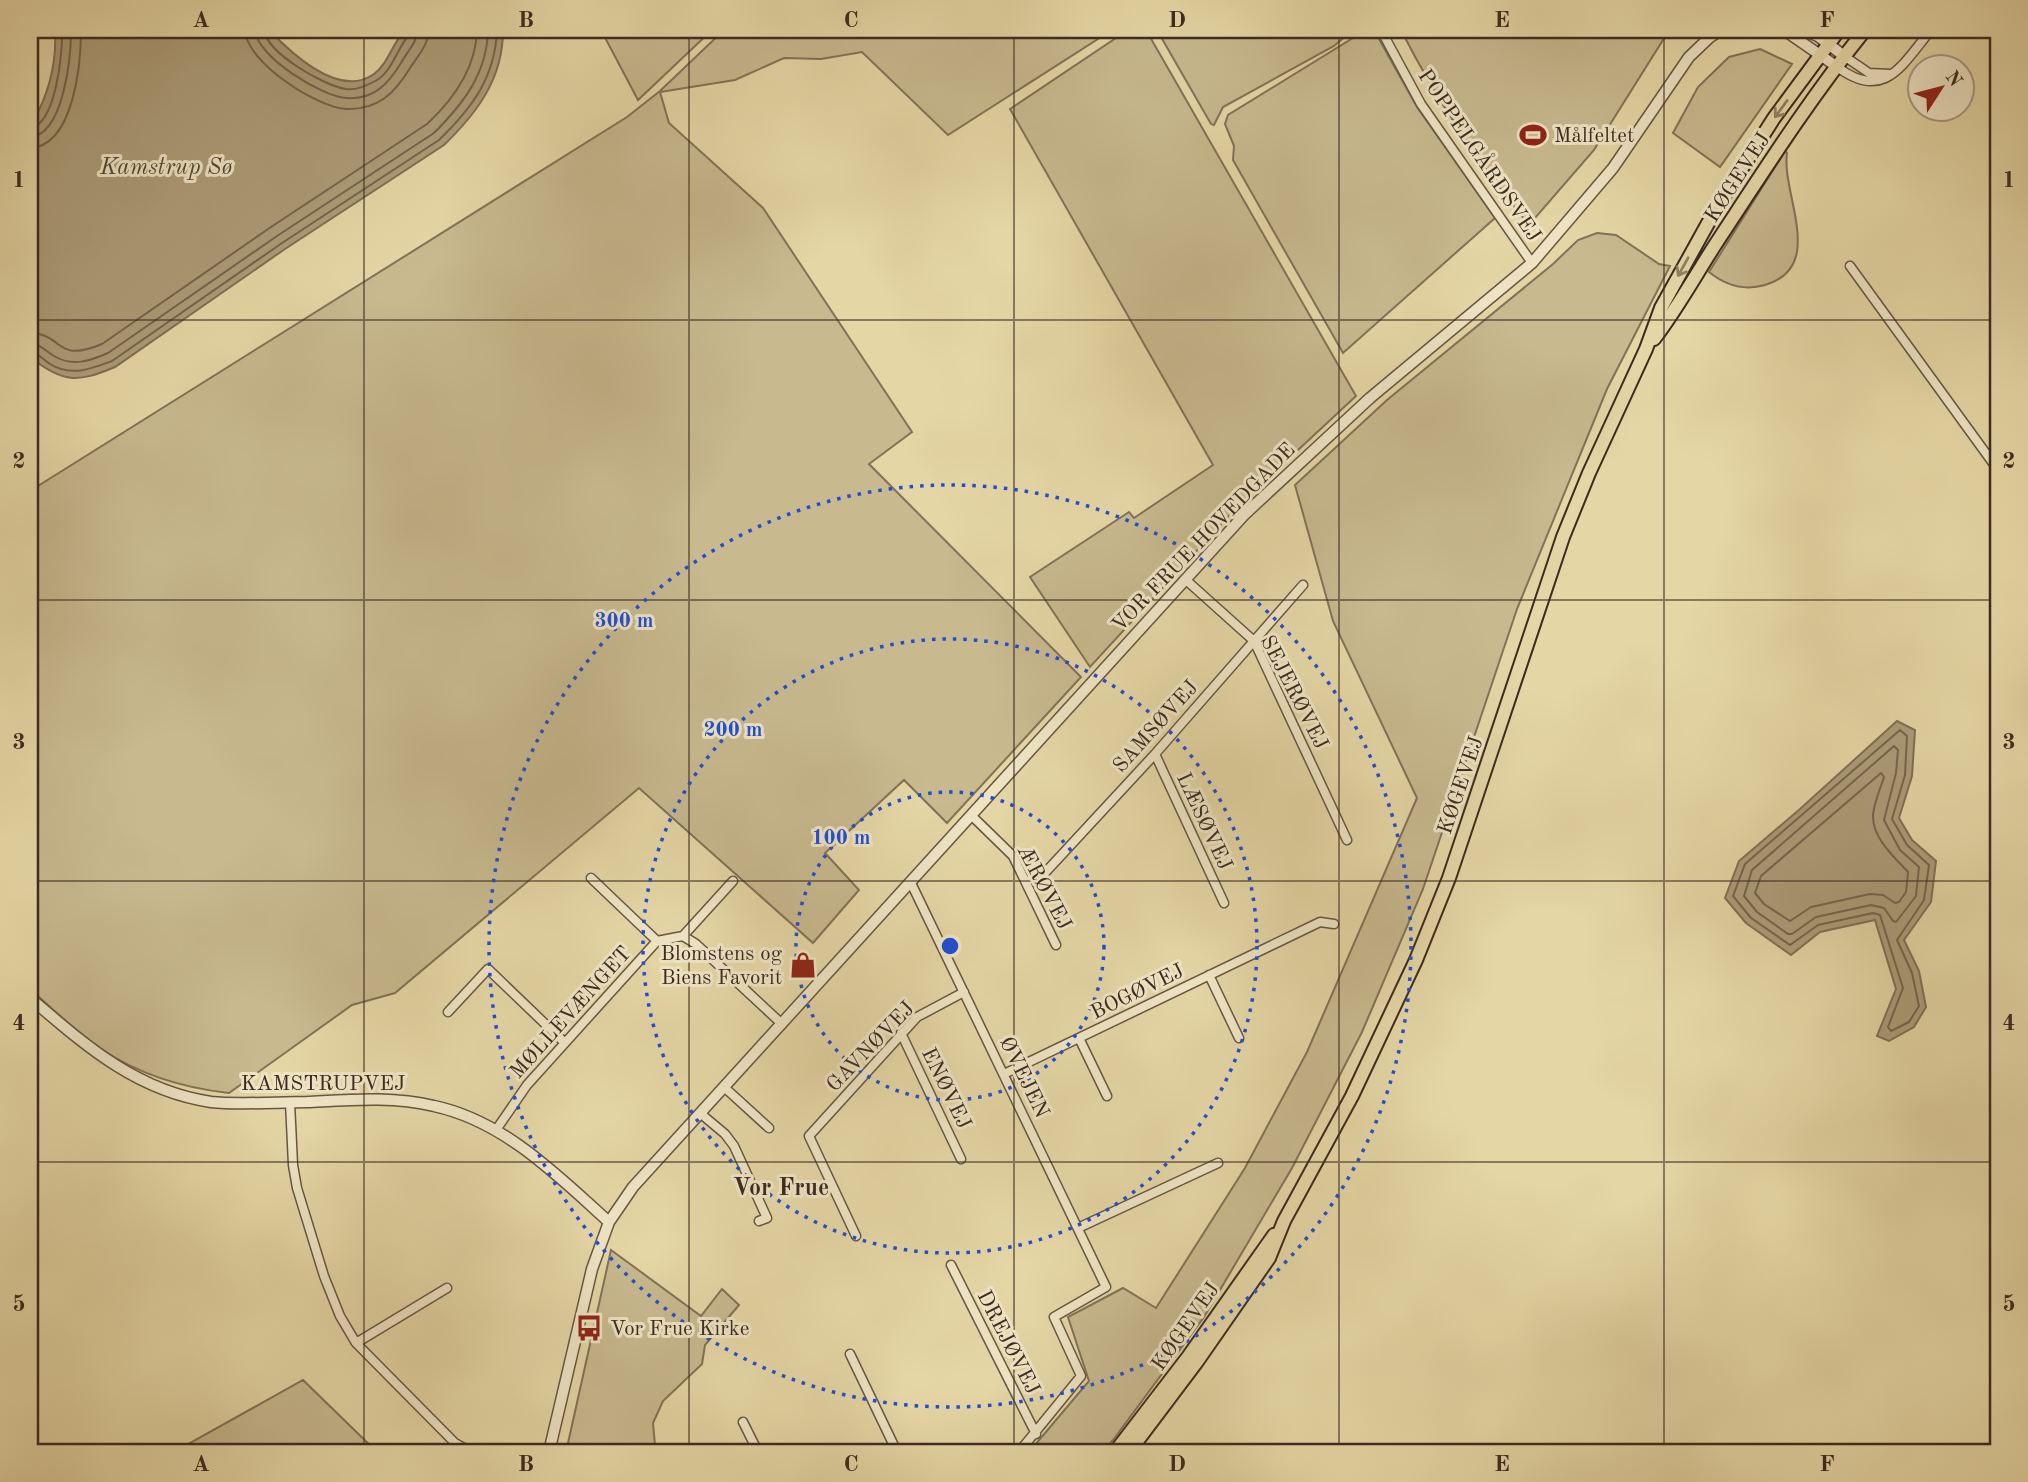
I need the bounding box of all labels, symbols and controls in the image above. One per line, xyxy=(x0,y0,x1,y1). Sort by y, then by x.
text: A xyxy=(192,9,210,32)
text: B xyxy=(518,9,534,32)
text: C xyxy=(843,9,859,32)
text: D xyxy=(1168,9,1186,32)
text: E xyxy=(1494,9,1510,32)
text: F xyxy=(1819,9,1835,32)
north arrow xyxy=(1906,52,1976,122)
street label: POPPELGÅRDSVEJ xyxy=(1413,63,1548,246)
text: N xyxy=(1941,68,1965,91)
one-way arrow xyxy=(1773,99,1788,118)
sports icon: Målfeltet xyxy=(1518,120,1548,150)
place label: Målfeltet xyxy=(1554,126,1634,147)
street label: KØGEVEJ xyxy=(1702,129,1775,226)
water label: Kamstrup Sø xyxy=(99,156,232,180)
text: 1 xyxy=(12,169,26,192)
text: 1 xyxy=(2002,169,2016,192)
one-way arrow xyxy=(1676,256,1690,276)
street label: VOR FRUE HOVEDGADE xyxy=(1108,439,1300,637)
text: 2 xyxy=(12,450,26,473)
text: 2 xyxy=(2002,450,2016,473)
text: 300 m xyxy=(594,611,654,632)
street label: SEJERØVEJ xyxy=(1256,632,1331,753)
street label: SAMSØVEJ xyxy=(1110,677,1203,777)
text: 200 m xyxy=(703,720,763,741)
text: 3 xyxy=(12,731,26,754)
text: 3 xyxy=(2002,731,2016,754)
street label: KØGEVEJ xyxy=(1435,734,1488,837)
street label: LÆSØVEJ xyxy=(1172,770,1235,874)
text: 100 m xyxy=(811,828,871,849)
street label: ÆRØVEJ xyxy=(1013,842,1075,934)
centre of rings xyxy=(938,934,962,958)
street label: MØLLEVÆNGET xyxy=(506,943,636,1083)
place label: Blomstens og Biens Favorit xyxy=(661,944,783,989)
shop icon: Blomstens og Biens Favorit xyxy=(788,950,818,980)
street label: BOGØVEJ xyxy=(1088,961,1188,1024)
street label: GAVNØVEJ xyxy=(823,998,919,1096)
text: 4 xyxy=(12,1012,26,1035)
text: 4 xyxy=(2002,1012,2016,1035)
street label: ØVEJEN xyxy=(995,1034,1052,1122)
street label: ENØVEJ xyxy=(917,1045,974,1133)
street label: KAMSTRUPVEJ xyxy=(241,1074,405,1095)
district label: Vor Frue xyxy=(733,1177,829,1201)
street label: KØGEVEJ xyxy=(1148,1279,1224,1375)
street label: DREJØVEJ xyxy=(972,1287,1043,1398)
text: 5 xyxy=(12,1293,26,1316)
text: 5 xyxy=(2002,1293,2016,1316)
bus stop icon: Vor Frue Kirke xyxy=(574,1313,604,1343)
place label: Vor Frue Kirke xyxy=(610,1319,749,1340)
text: A xyxy=(192,1453,210,1476)
text: B xyxy=(518,1453,534,1476)
text: C xyxy=(843,1453,859,1476)
text: D xyxy=(1168,1453,1186,1476)
text: E xyxy=(1494,1453,1510,1476)
text: F xyxy=(1819,1453,1835,1476)

